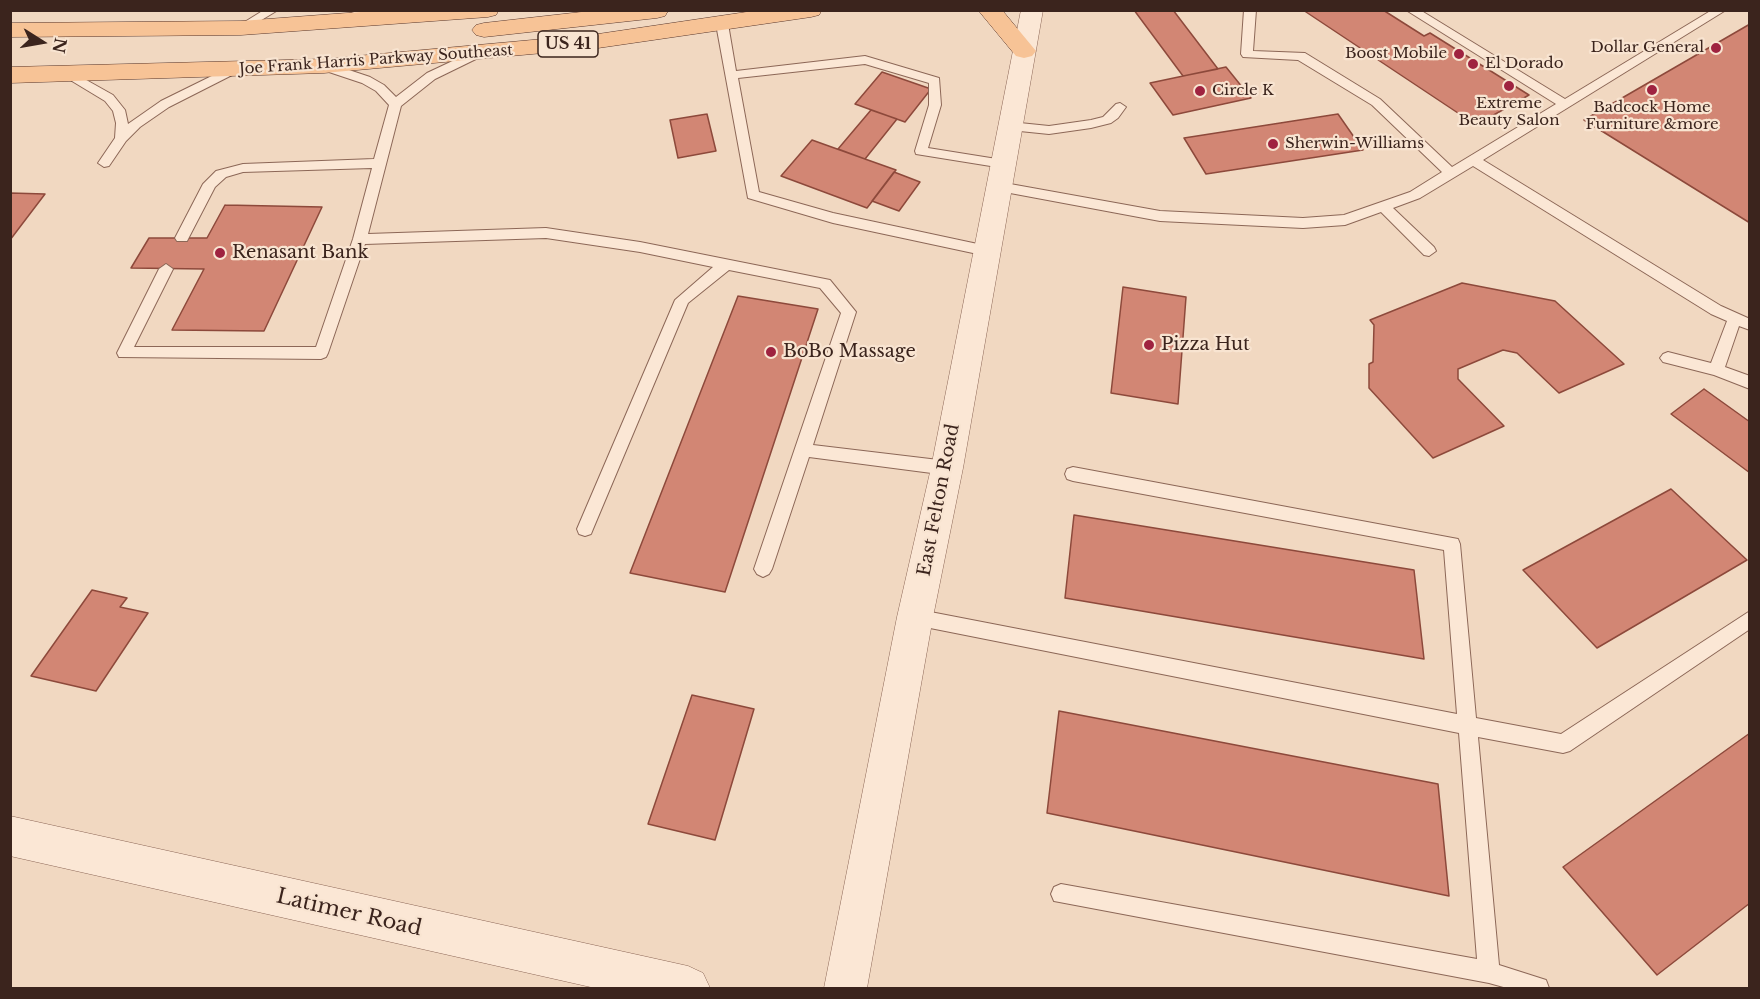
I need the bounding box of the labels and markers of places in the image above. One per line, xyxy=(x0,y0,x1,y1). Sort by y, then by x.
place label: Dollar General xyxy=(1590,39,1704,57)
marker: Dollar General xyxy=(1709,41,1723,55)
place label: Boost Mobile xyxy=(1345,45,1447,63)
marker: Boost Mobile xyxy=(1452,47,1466,61)
place label: El Dorado xyxy=(1485,55,1564,73)
marker: El Dorado xyxy=(1466,57,1480,71)
marker: Extreme Beauty Salon xyxy=(1502,79,1516,93)
place label: Circle K xyxy=(1212,82,1274,100)
marker: Badcock Home Furniture &more xyxy=(1645,83,1659,97)
marker: Circle K xyxy=(1193,84,1207,98)
place label: Extreme Beauty Salon xyxy=(1458,95,1560,130)
place label: Badcock Home Furniture &more xyxy=(1586,99,1718,134)
place label: Sherwin-Williams xyxy=(1285,135,1424,153)
marker: Sherwin-Williams xyxy=(1266,137,1280,151)
place label: Renasant Bank xyxy=(232,242,369,264)
marker: Renasant Bank xyxy=(213,246,227,260)
place label: Pizza Hut xyxy=(1161,334,1250,356)
marker: Pizza Hut xyxy=(1142,338,1156,352)
place label: BoBo Massage xyxy=(783,341,916,363)
marker: BoBo Massage xyxy=(764,345,778,359)

